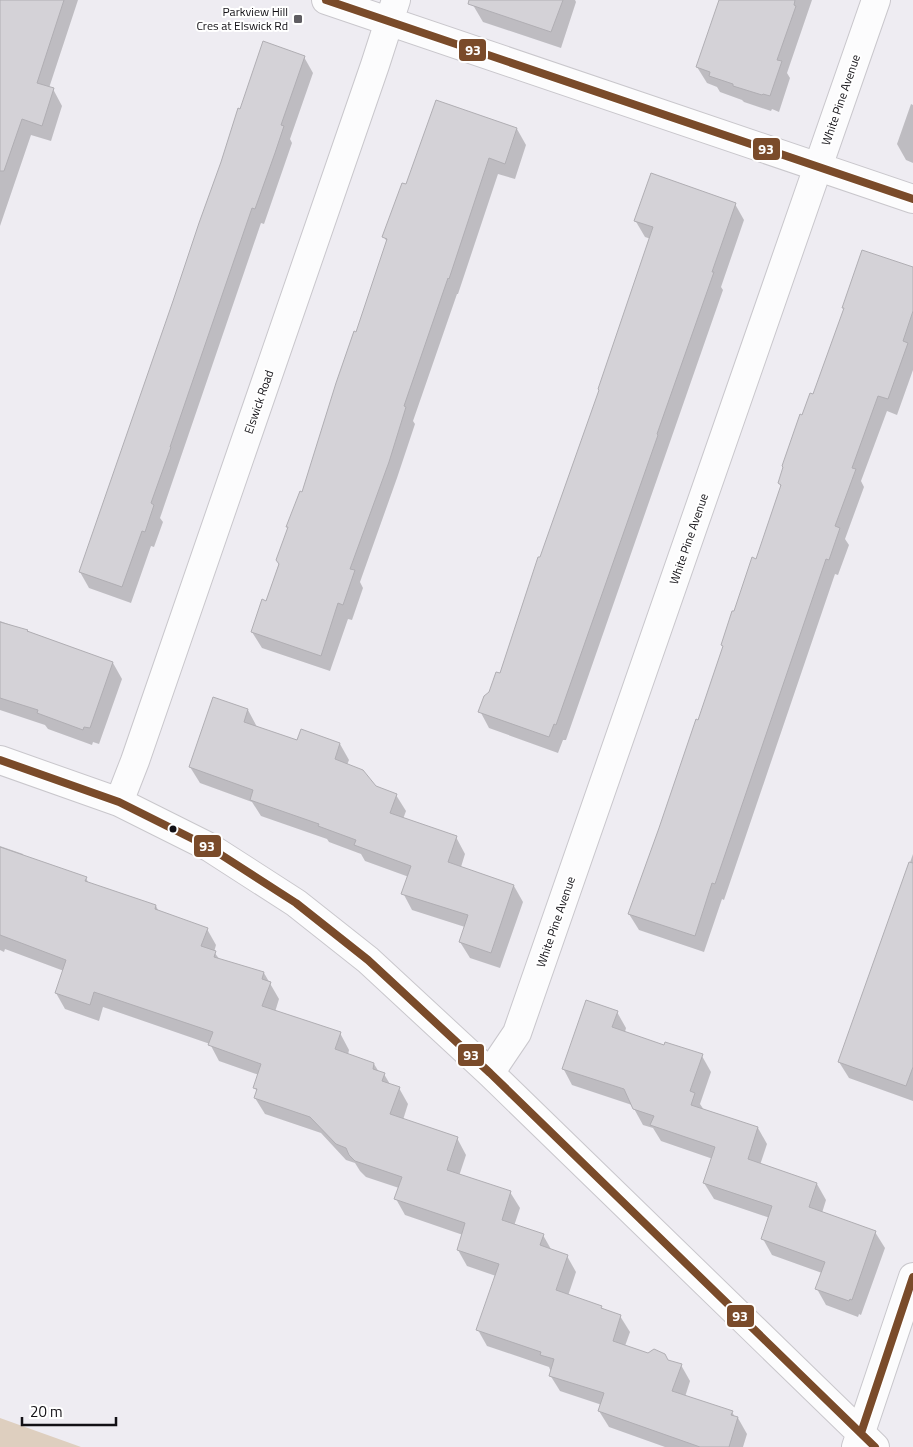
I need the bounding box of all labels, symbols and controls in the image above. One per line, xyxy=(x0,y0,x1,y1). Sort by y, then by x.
place label: Parkview Hill Cres at Elswick Rd xyxy=(196,2,288,35)
marker: Parkview Hill Cres at Elswick Rd xyxy=(292,13,304,25)
line badge: 93 xyxy=(458,38,487,62)
text: 93 xyxy=(465,39,481,60)
street label: White Pine Avenue xyxy=(816,52,865,148)
line badge: 93 xyxy=(752,137,781,161)
text: 93 xyxy=(758,138,774,159)
street label: Elswick Road xyxy=(239,367,278,436)
street label: White Pine Avenue xyxy=(664,491,713,587)
unlabelled marker xyxy=(168,824,178,834)
line badge: 93 xyxy=(193,834,222,858)
text: 93 xyxy=(199,835,215,856)
street label: White Pine Avenue xyxy=(531,874,580,970)
line badge: 93 xyxy=(457,1043,485,1067)
text: 93 xyxy=(463,1044,479,1065)
line badge: 93 xyxy=(726,1304,755,1328)
text: 93 xyxy=(732,1305,748,1326)
scale bar xyxy=(22,1394,116,1426)
text: 20 m xyxy=(30,1400,63,1423)

